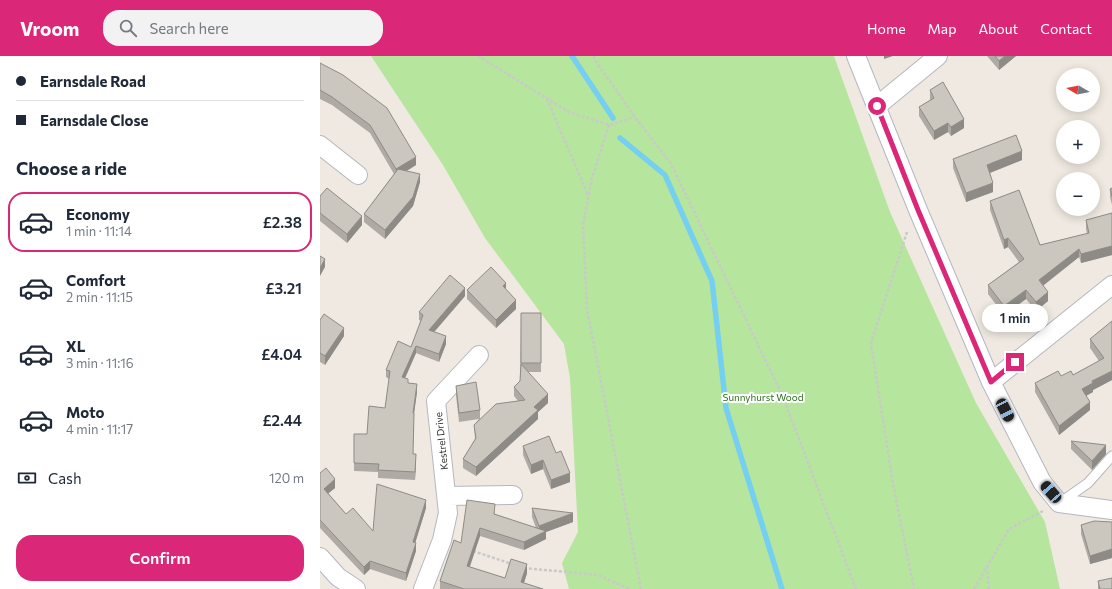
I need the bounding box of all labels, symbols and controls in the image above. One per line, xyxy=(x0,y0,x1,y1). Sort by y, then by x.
search box xyxy=(103,10,383,46)
text: Vroom xyxy=(20,17,79,40)
icon: search xyxy=(117,17,139,39)
text: Search here xyxy=(149,19,229,37)
text: Home xyxy=(867,20,906,37)
text: Map xyxy=(928,20,956,37)
text: About xyxy=(978,20,1018,37)
text: Contact xyxy=(1040,20,1092,37)
north arrow xyxy=(1056,68,1100,112)
map controls xyxy=(1056,68,1100,216)
text: Earnsdale Road xyxy=(40,72,146,90)
route start xyxy=(868,97,886,115)
text: Earnsdale Close xyxy=(40,111,148,129)
button: + xyxy=(1056,120,1100,164)
text: Choose a ride xyxy=(16,157,127,179)
button: − xyxy=(1056,172,1100,216)
icon: car xyxy=(18,204,54,240)
text: Economy xyxy=(66,205,130,223)
text: £2.38 xyxy=(263,213,302,231)
text: 1 min · 11:14 xyxy=(66,223,132,239)
icon: car xyxy=(18,270,54,306)
text: Comfort xyxy=(66,271,126,289)
text: £3.21 xyxy=(266,279,302,297)
text: 2 min · 11:15 xyxy=(66,289,133,305)
callout: 1 min xyxy=(982,304,1048,332)
text: 1 min xyxy=(1000,310,1030,326)
icon: car xyxy=(18,336,54,372)
text: XL xyxy=(66,337,85,355)
text: £4.04 xyxy=(261,345,302,363)
route end xyxy=(1006,353,1024,371)
text: 3 min · 11:16 xyxy=(66,355,134,371)
park label: Sunnyhurst Wood xyxy=(723,391,804,403)
car xyxy=(994,397,1016,423)
icon: car xyxy=(18,402,54,438)
text: Moto xyxy=(66,403,105,421)
text: £2.44 xyxy=(263,411,302,429)
street label: Kestrel Drive xyxy=(432,412,450,470)
text: 4 min · 11:17 xyxy=(66,421,133,437)
icon: cash xyxy=(16,467,38,489)
text: Cash xyxy=(48,469,82,487)
text: 120 m xyxy=(269,470,304,486)
car xyxy=(1039,479,1063,505)
button: Confirm xyxy=(16,535,304,581)

